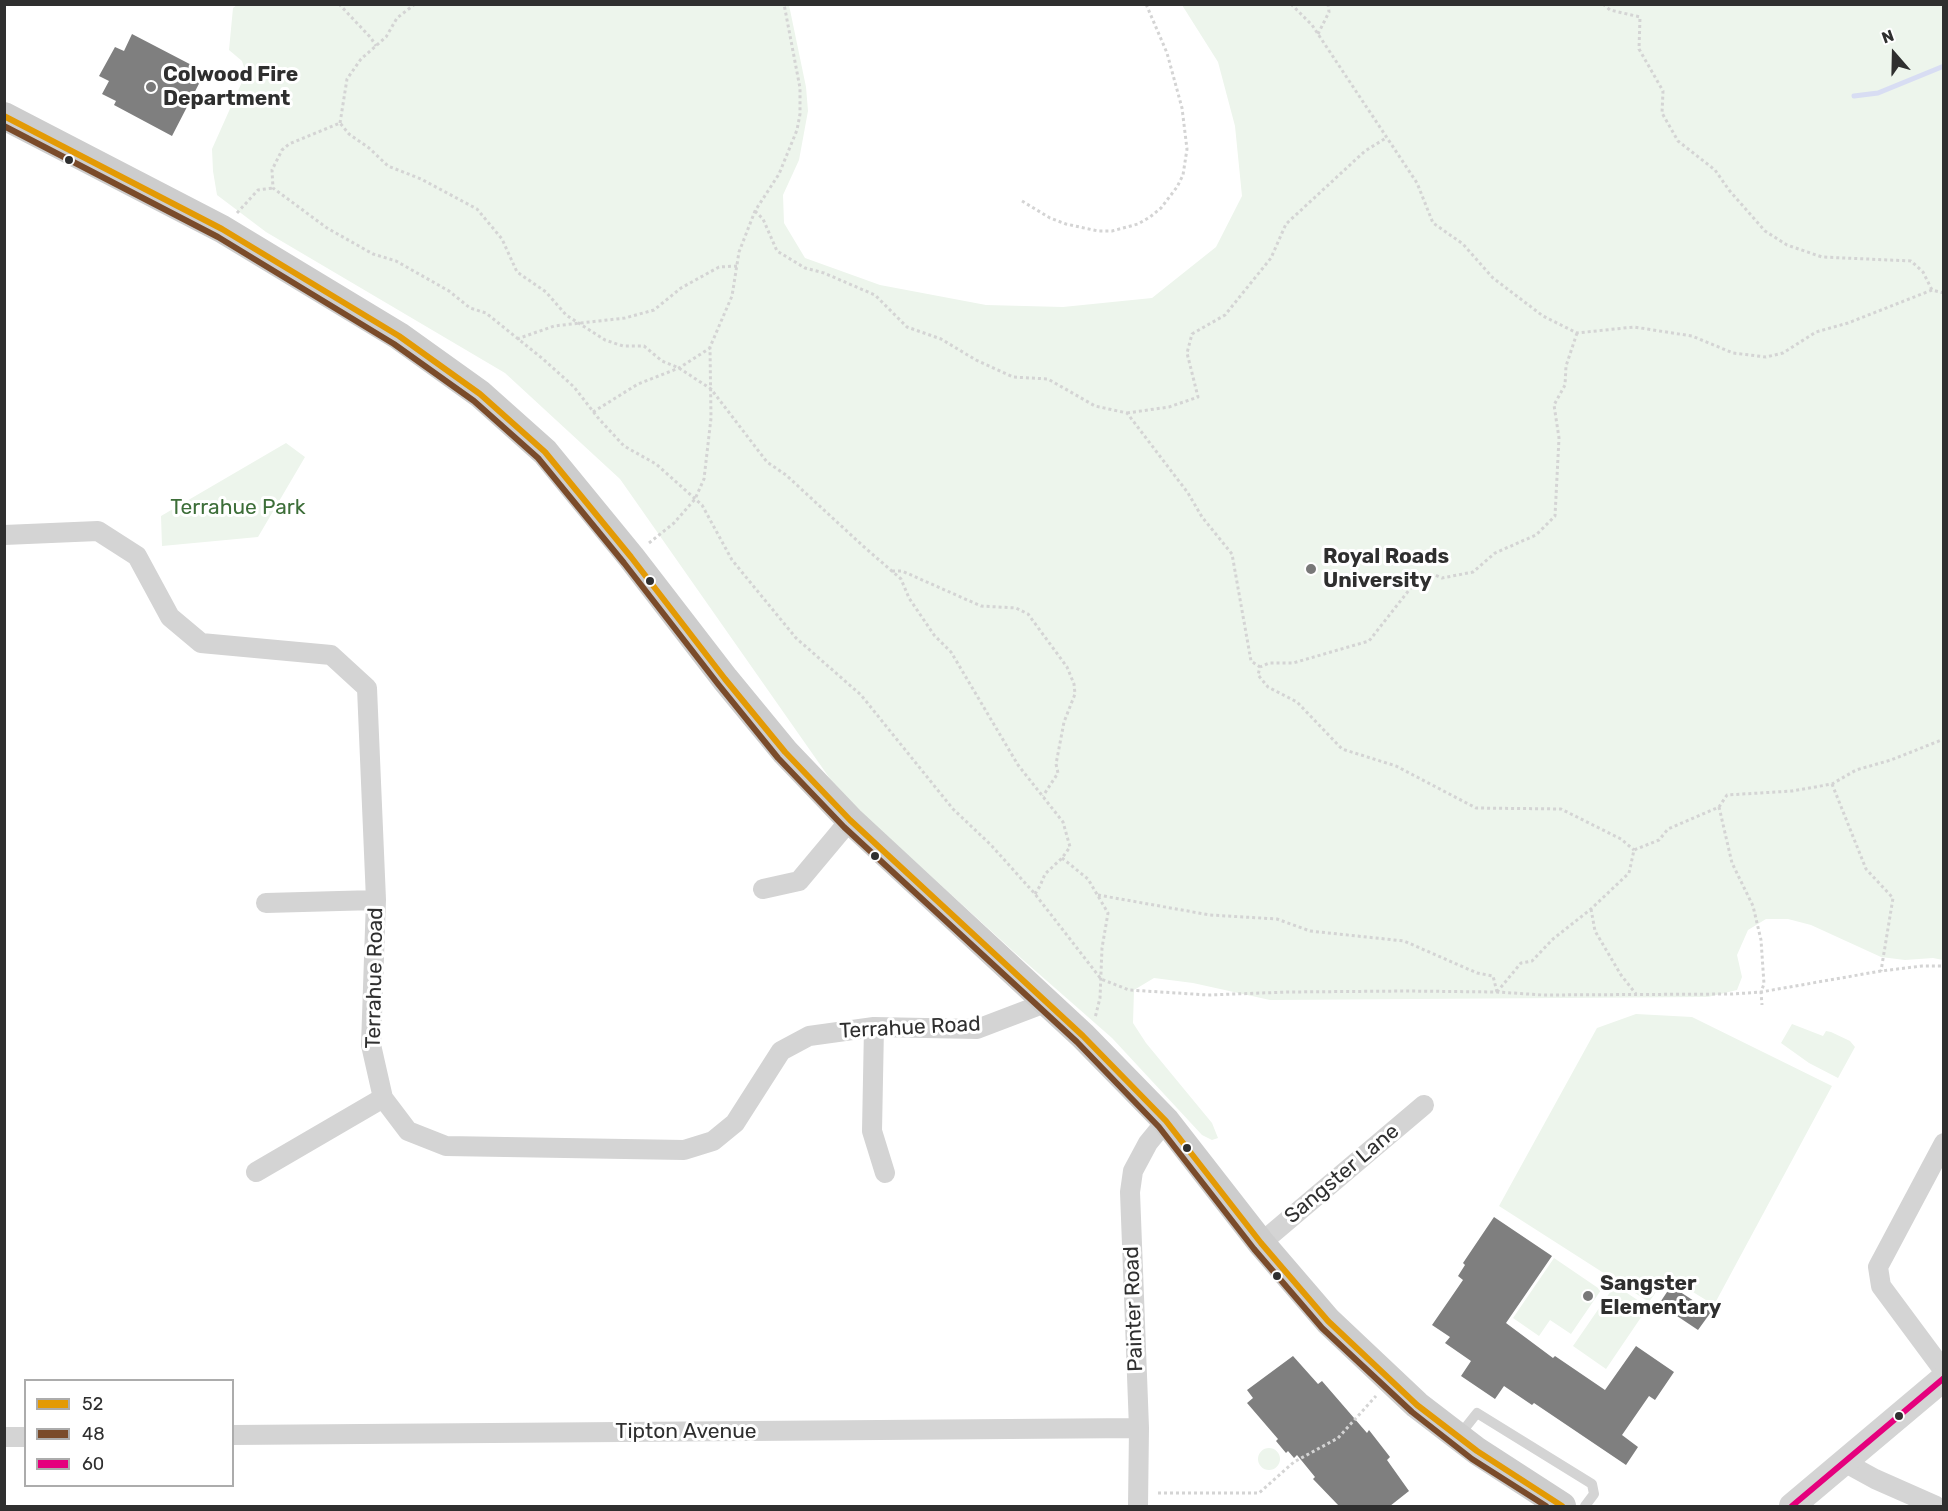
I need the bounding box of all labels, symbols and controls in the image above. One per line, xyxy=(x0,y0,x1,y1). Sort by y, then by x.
north arrow xyxy=(1864,24,1924,84)
text: N xyxy=(1879,26,1896,48)
place label: Colwood Fire Department xyxy=(163,62,298,112)
marker: Colwood Fire Department xyxy=(144,80,158,94)
unlabelled marker xyxy=(63,154,75,166)
park label: Terrahue Park xyxy=(170,495,306,521)
place label: Royal Roads University xyxy=(1323,544,1449,594)
marker: Royal Roads University xyxy=(1304,562,1318,576)
unlabelled marker xyxy=(644,575,656,587)
unlabelled marker xyxy=(869,850,881,862)
street label: Terrahue Road xyxy=(361,907,389,1049)
street label: Terrahue Road xyxy=(839,1012,981,1044)
street label: Sangster Lane xyxy=(1280,1119,1404,1229)
unlabelled marker xyxy=(1181,1142,1193,1154)
street label: Painter Road xyxy=(1119,1246,1149,1372)
unlabelled marker xyxy=(1271,1270,1283,1282)
place label: Sangster Elementary xyxy=(1600,1271,1721,1321)
marker: Sangster Elementary xyxy=(1581,1289,1595,1303)
legend xyxy=(24,1379,234,1487)
text: 52 xyxy=(82,1393,103,1415)
unlabelled marker xyxy=(1893,1410,1905,1422)
street label: Tipton Avenue xyxy=(615,1419,757,1445)
text: 48 xyxy=(82,1423,105,1445)
text: 60 xyxy=(82,1453,104,1475)

